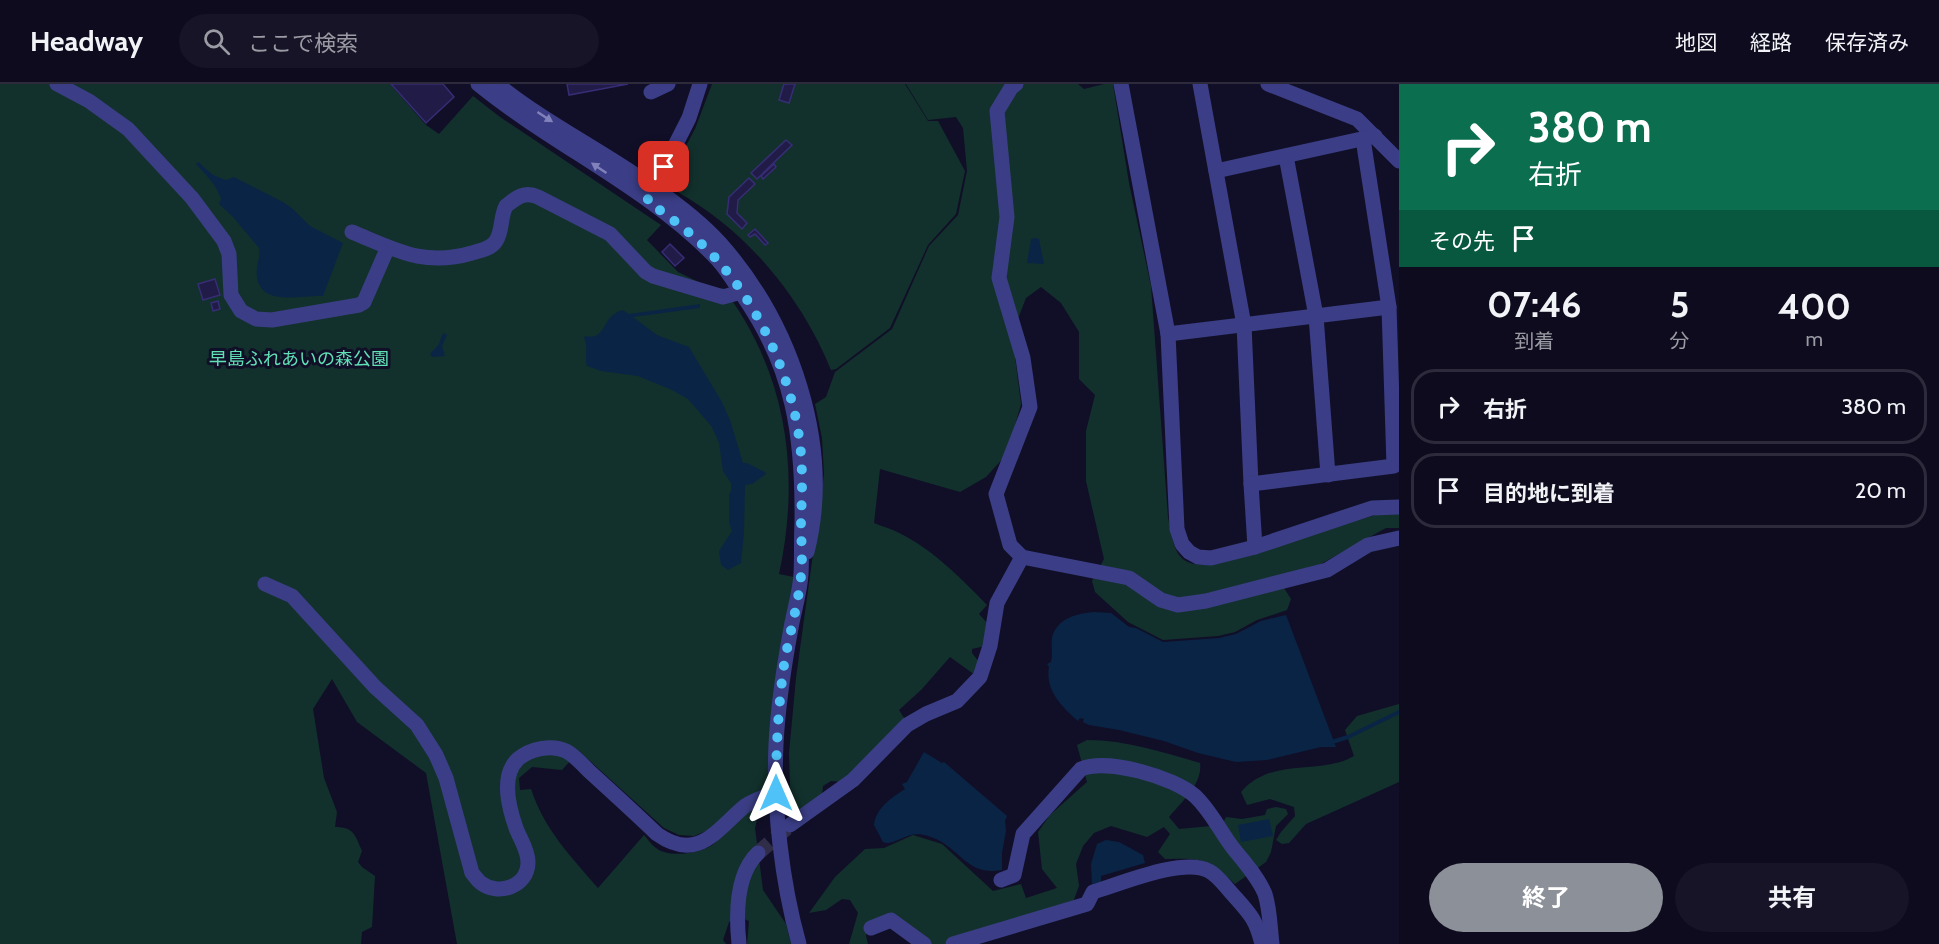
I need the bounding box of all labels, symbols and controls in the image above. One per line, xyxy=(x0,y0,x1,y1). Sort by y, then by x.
search box xyxy=(179,14,599,68)
text: Headway xyxy=(30,24,143,58)
icon: search xyxy=(200,25,233,58)
text: ここで検索 xyxy=(248,30,358,57)
text: 地図 xyxy=(1675,30,1717,55)
text: 経路 xyxy=(1750,30,1792,55)
text: 保存済み xyxy=(1825,30,1909,55)
text: 380 m xyxy=(1528,101,1652,153)
icon: right xyxy=(1429,108,1507,186)
one-way arrow xyxy=(537,111,553,122)
pin xyxy=(638,141,689,192)
icon: arrive xyxy=(647,150,680,183)
text: 右折 xyxy=(1528,158,1582,191)
one-way arrow xyxy=(591,162,607,174)
icon: arrive xyxy=(1507,222,1540,255)
text: その先 xyxy=(1429,228,1495,255)
text: 07:46 xyxy=(1487,282,1581,326)
text: 5 xyxy=(1670,282,1689,326)
text: 400 xyxy=(1778,284,1851,328)
text: m xyxy=(1806,327,1823,351)
text: 到着 xyxy=(1514,329,1554,353)
text: 分 xyxy=(1670,329,1690,353)
park label: 早島ふれあいの森公園 xyxy=(209,348,389,370)
icon: right xyxy=(1432,390,1465,423)
text: 380 m xyxy=(1841,393,1906,420)
text: 右折 xyxy=(1483,396,1527,423)
icon: arrive xyxy=(1432,474,1465,507)
text: 20 m xyxy=(1855,477,1906,504)
text: 目的地に到着 xyxy=(1483,480,1615,507)
position arrow xyxy=(744,761,808,825)
button: 終了 xyxy=(1429,863,1663,932)
button: 共有 xyxy=(1675,863,1909,932)

